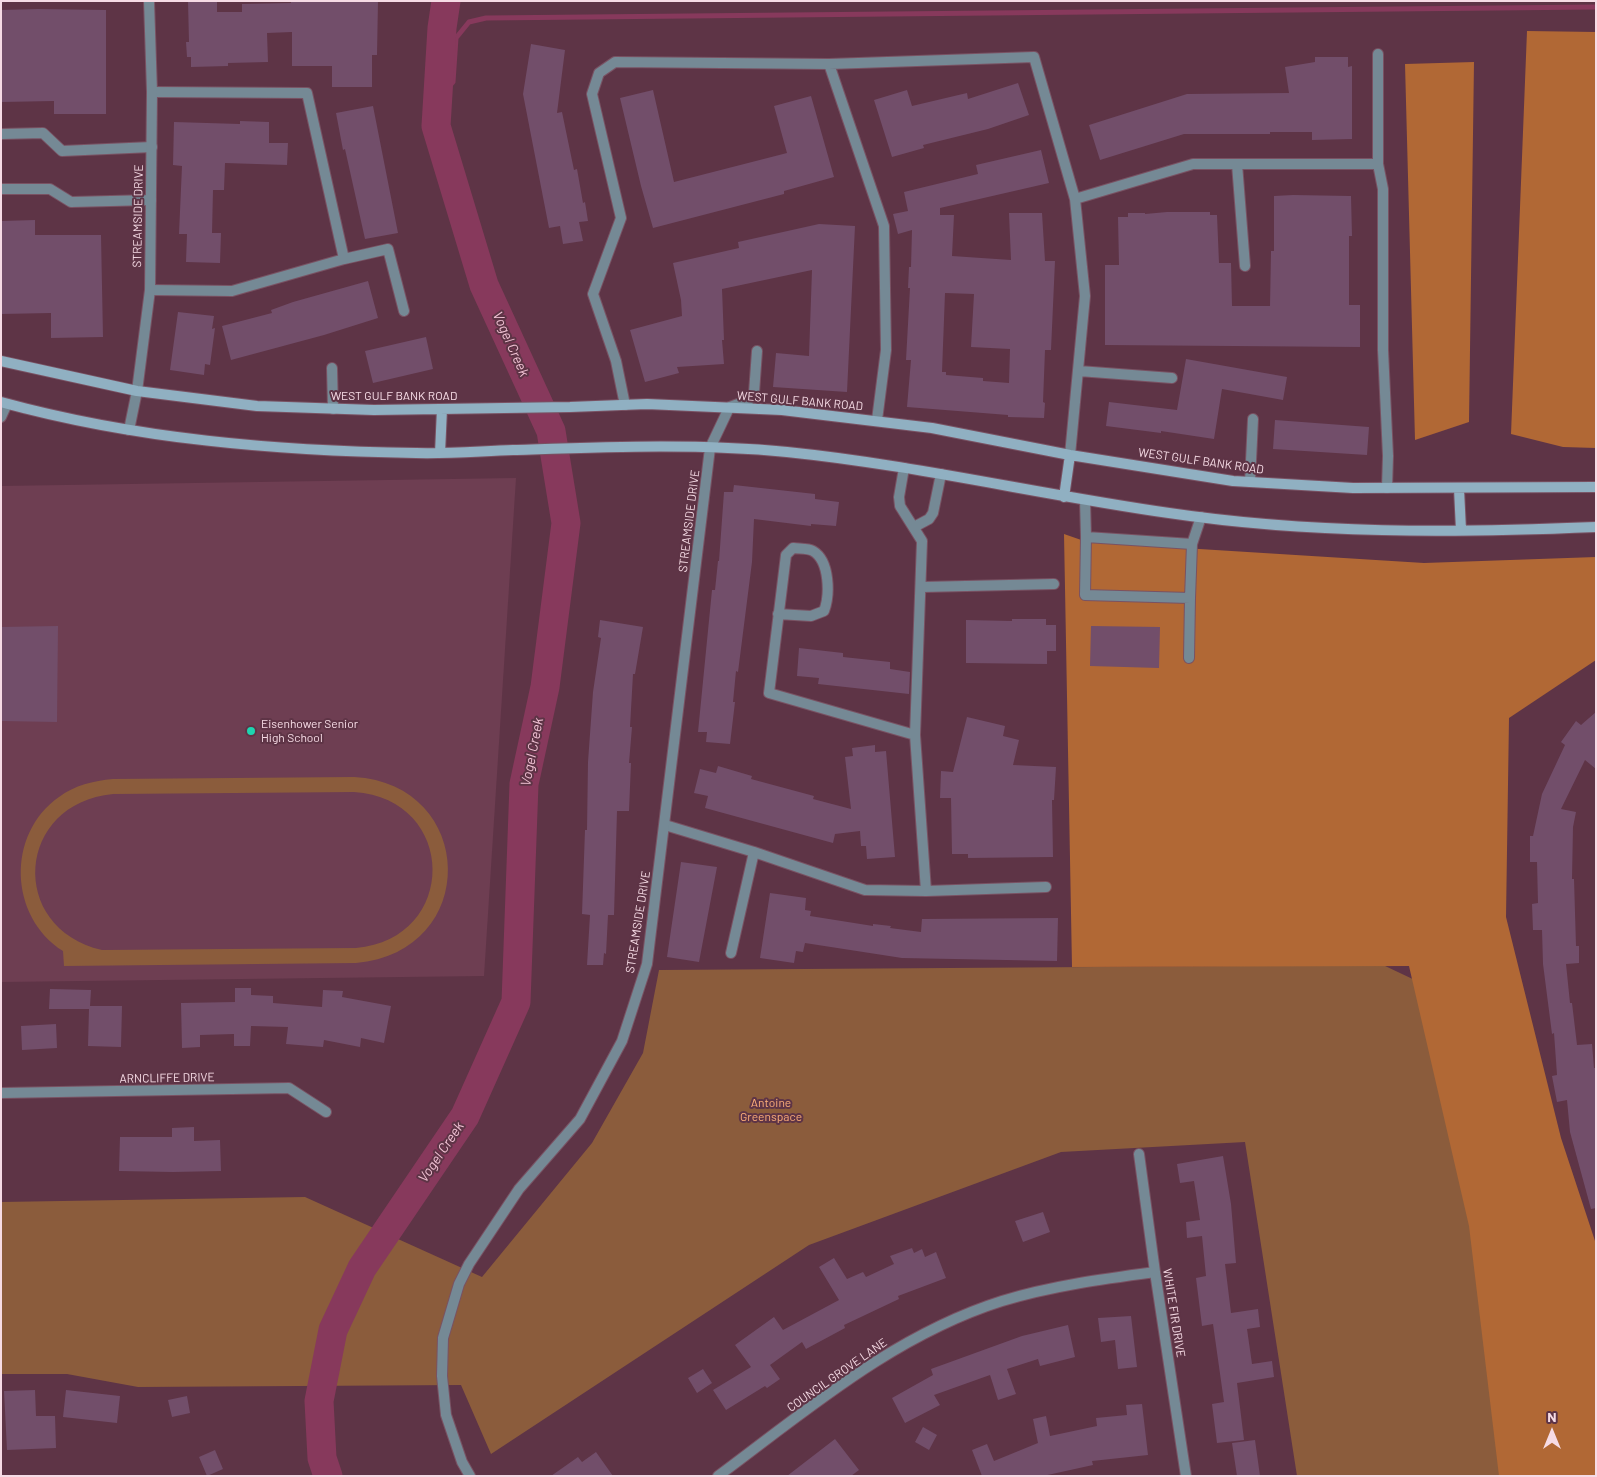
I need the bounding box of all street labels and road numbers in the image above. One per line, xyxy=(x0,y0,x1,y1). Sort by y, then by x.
street label: STREAMSIDE DRIVE xyxy=(130,164,146,268)
street label: WEST GULF BANK ROAD xyxy=(736,388,864,414)
street label: WEST GULF BANK ROAD xyxy=(331,389,457,403)
street label: WEST GULF BANK ROAD xyxy=(1137,445,1265,477)
street label: STREAMSIDE DRIVE xyxy=(676,469,702,573)
street label: STREAMSIDE DRIVE xyxy=(623,870,653,974)
street label: ARNCLIFFE DRIVE xyxy=(119,1070,215,1086)
street label: WHITE FIR DRIVE xyxy=(1160,1268,1188,1358)
street label: COUNCIL GROVE LANE xyxy=(784,1335,890,1415)

